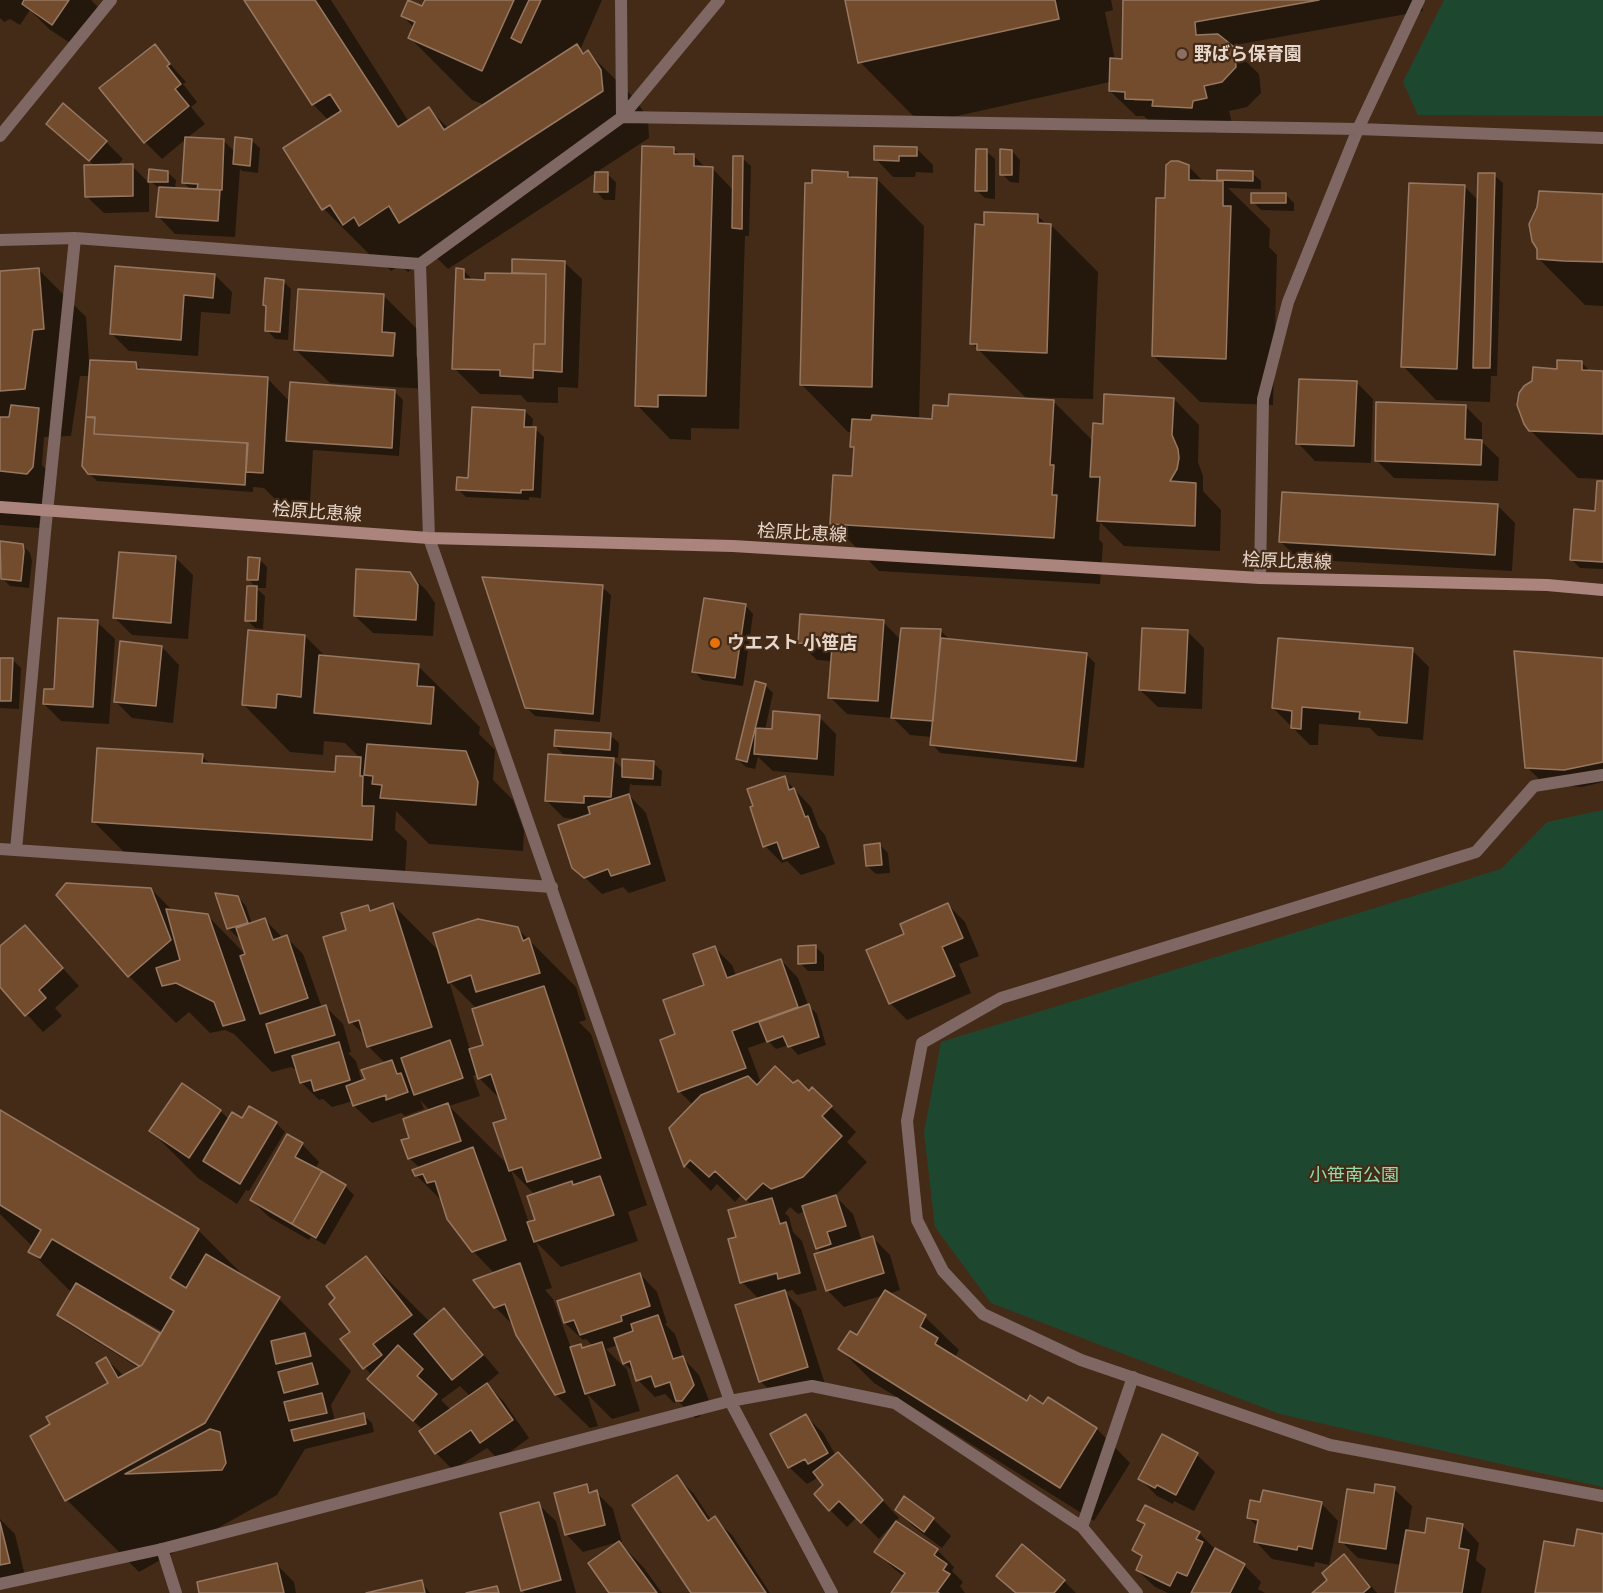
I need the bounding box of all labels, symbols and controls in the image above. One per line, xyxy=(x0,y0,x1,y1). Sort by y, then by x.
place label: 野ばら保育園 xyxy=(1194,43,1302,65)
marker: 野ばら保育園 xyxy=(1175,47,1189,61)
street label: 桧原比恵線 xyxy=(271,498,363,526)
street label: 桧原比恵線 xyxy=(756,520,848,546)
street label: 桧原比恵線 xyxy=(1242,549,1332,573)
place label: ウエスト 小笹店 xyxy=(727,632,857,654)
marker: ウエスト 小笹店 xyxy=(708,636,722,650)
park label: 小笹南公園 xyxy=(1309,1164,1399,1186)

